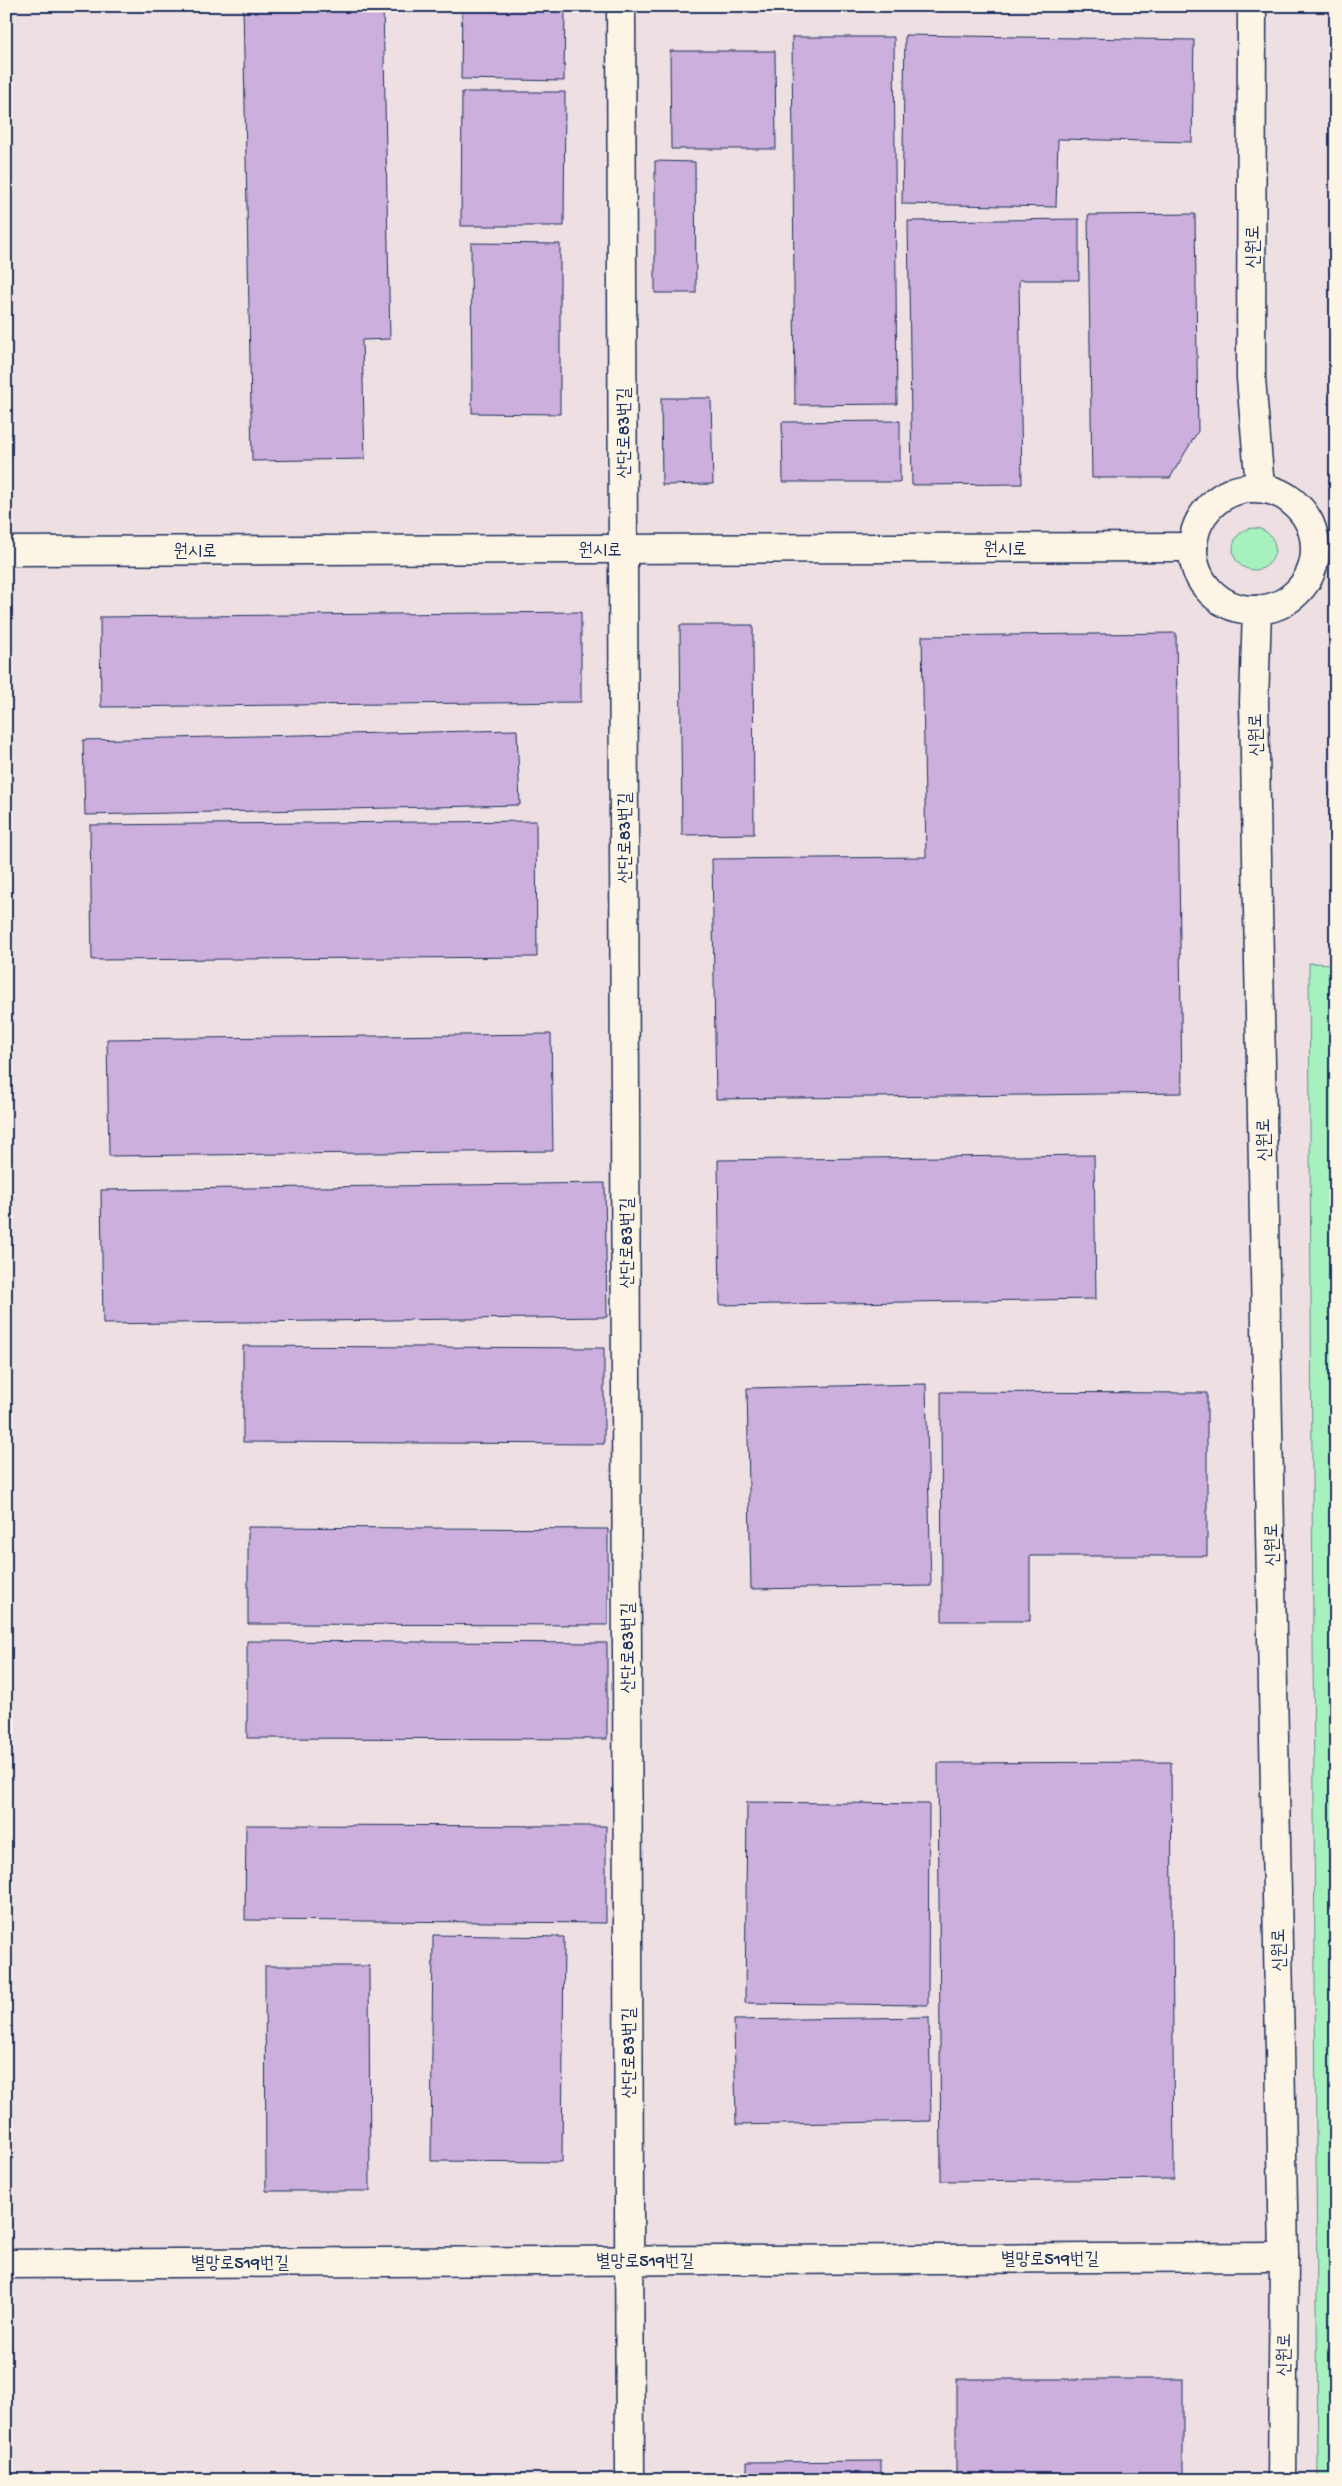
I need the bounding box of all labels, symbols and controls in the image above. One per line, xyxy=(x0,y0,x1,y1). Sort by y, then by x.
street label: 신원로 xyxy=(1244,225,1265,269)
street label: 산단로83번길 xyxy=(615,387,636,479)
street label: 원시로 xyxy=(983,540,1027,561)
street label: 원시로 xyxy=(578,541,622,562)
street label: 원시로 xyxy=(173,542,217,563)
street label: 신원로 xyxy=(1247,713,1268,757)
street label: 산단로83번길 xyxy=(616,792,637,884)
street label: 신원로 xyxy=(1255,1118,1276,1162)
street label: 산단로83번길 xyxy=(618,1197,639,1289)
street label: 신원로 xyxy=(1263,1523,1284,1567)
street label: 산단로83번길 xyxy=(619,1602,640,1694)
street label: 신원로 xyxy=(1270,1928,1291,1972)
street label: 산단로83번길 xyxy=(620,2007,641,2099)
street label: 별망로519번길 xyxy=(1001,2250,1100,2271)
street label: 별망로519번길 xyxy=(596,2252,695,2273)
street label: 별망로519번길 xyxy=(191,2254,290,2275)
street label: 신원로 xyxy=(1275,2333,1296,2377)

